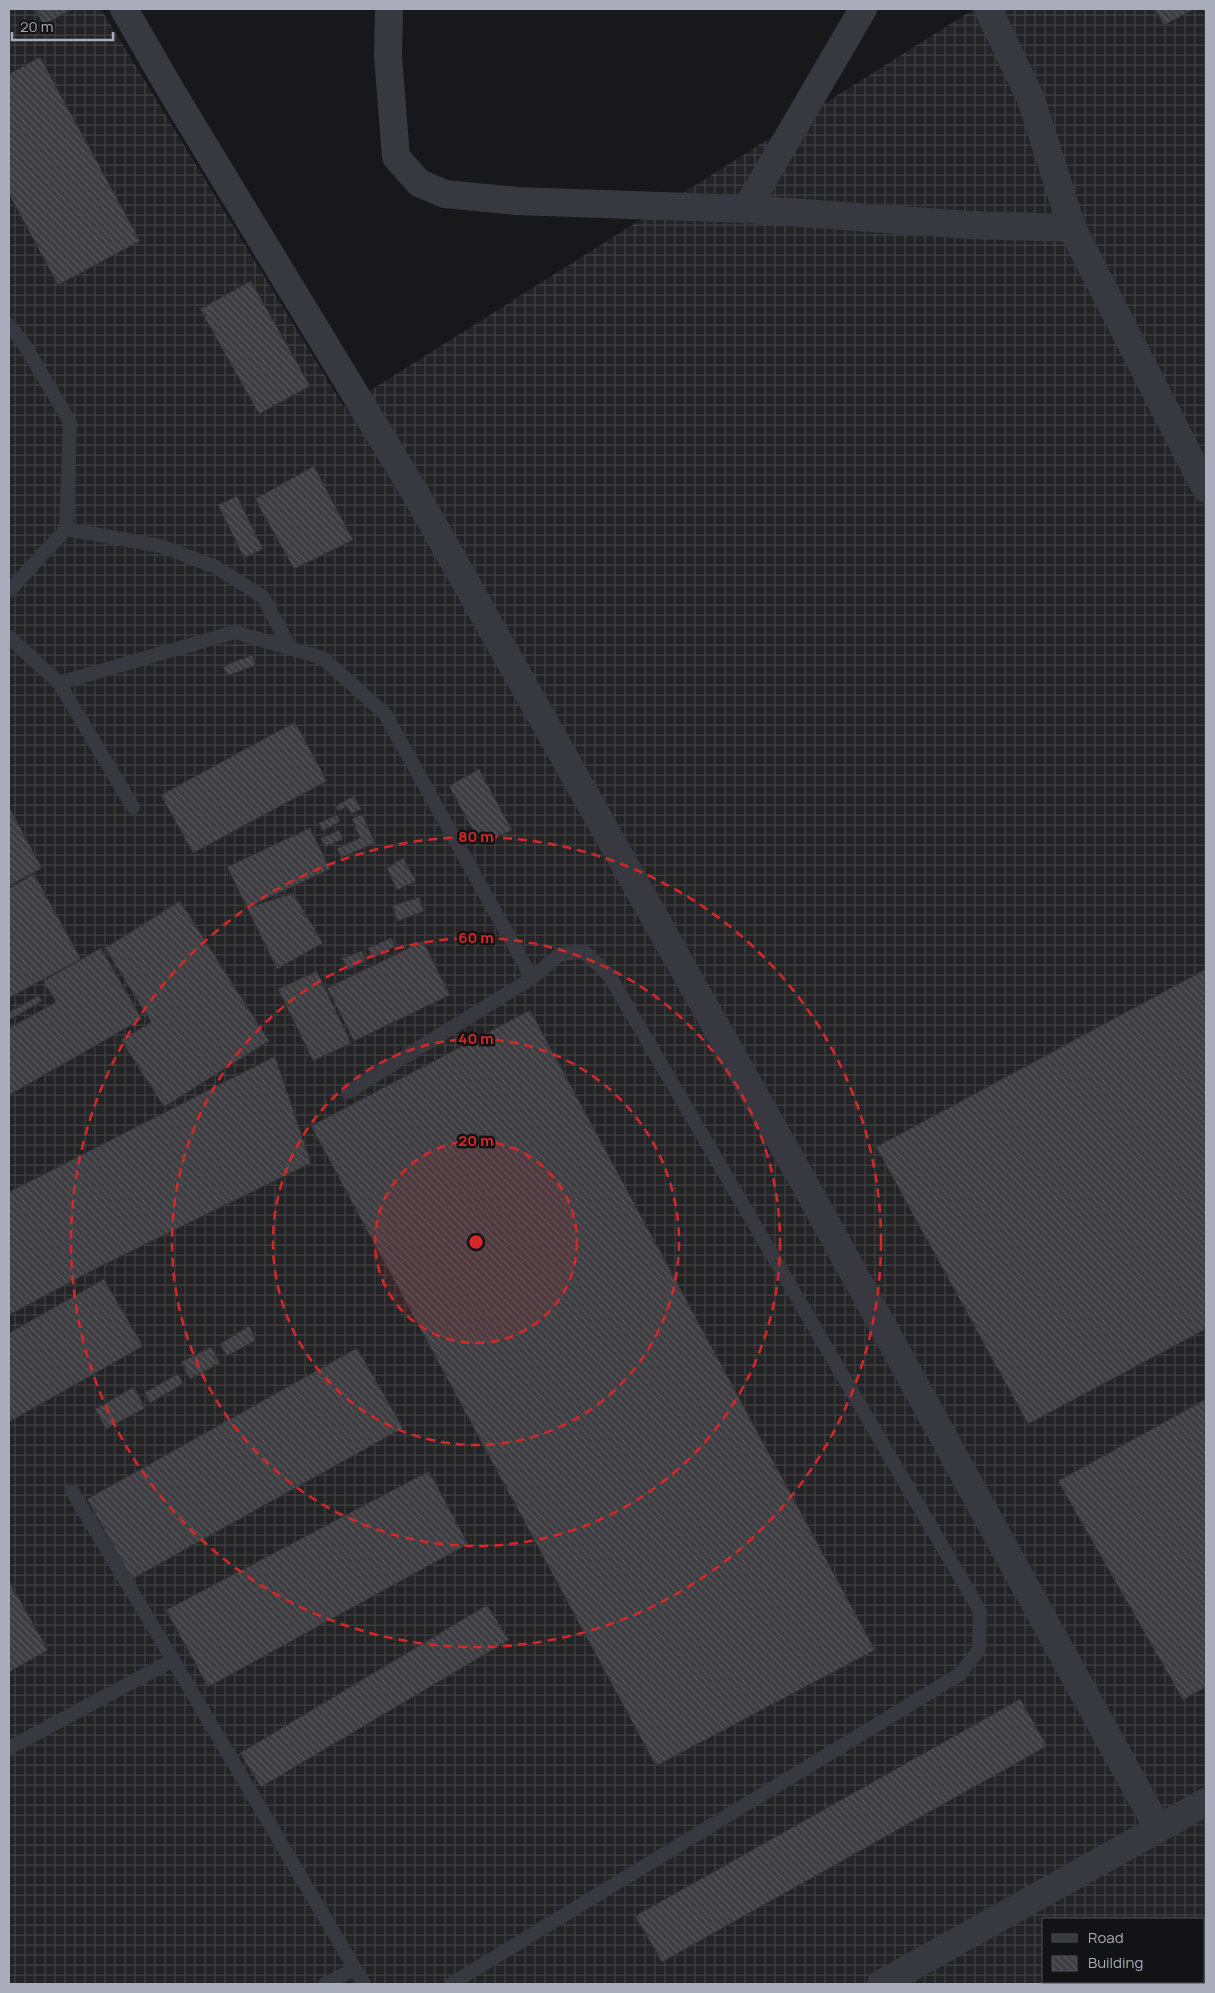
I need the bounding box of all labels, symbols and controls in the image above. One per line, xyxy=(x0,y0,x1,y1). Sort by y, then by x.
scale bar xyxy=(12,10,114,42)
text: 20 m xyxy=(20,16,53,37)
text: 80 m xyxy=(458,826,494,847)
text: 60 m xyxy=(458,927,494,948)
text: 40 m xyxy=(458,1028,494,1049)
text: 20 m xyxy=(458,1130,494,1151)
centre of rings xyxy=(467,1233,485,1251)
legend xyxy=(1042,1918,1205,1983)
text: Road xyxy=(1088,1927,1124,1948)
text: Building xyxy=(1088,1952,1143,1973)

